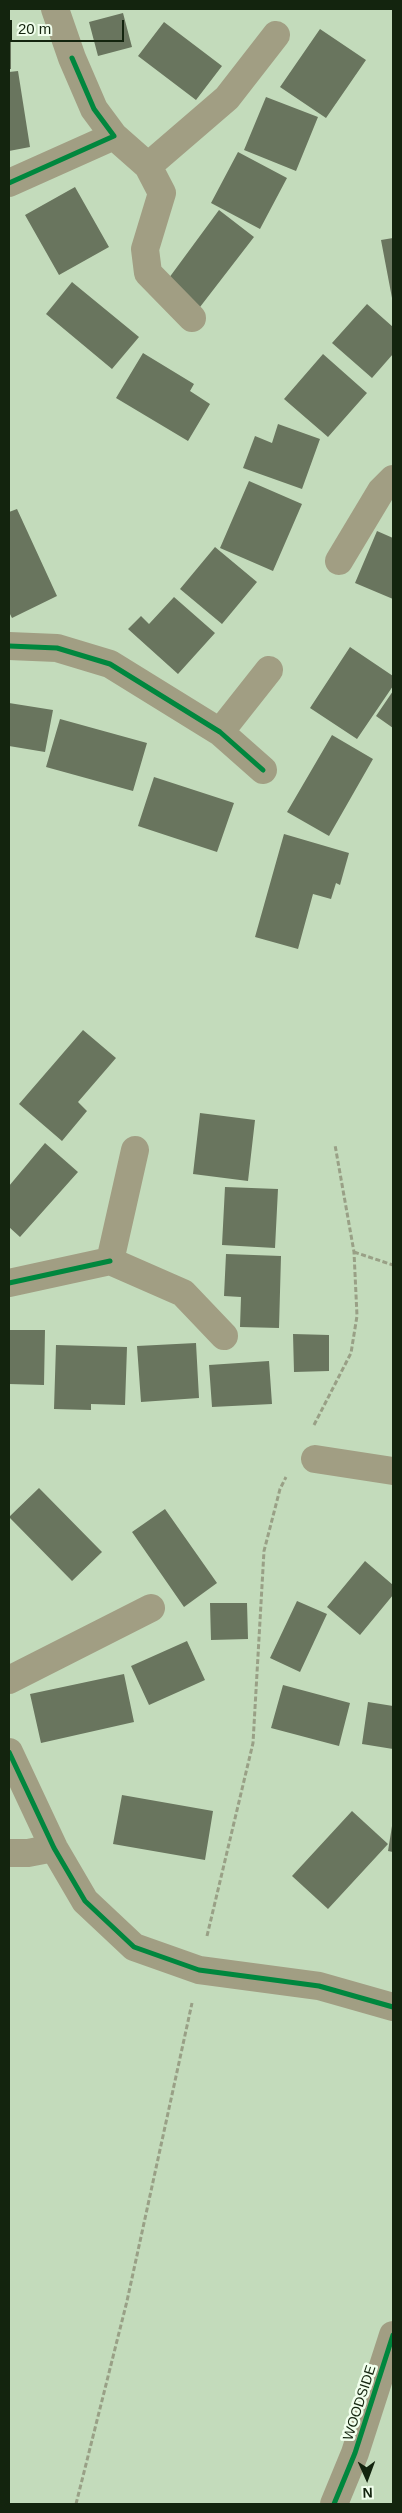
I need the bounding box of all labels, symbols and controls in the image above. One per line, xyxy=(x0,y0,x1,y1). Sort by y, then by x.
scale bar xyxy=(12,10,126,42)
text: 20 m xyxy=(18,20,51,37)
street label: WOODSIDE xyxy=(340,2363,380,2443)
north arrow xyxy=(342,2453,392,2503)
text: N xyxy=(362,2485,373,2501)

